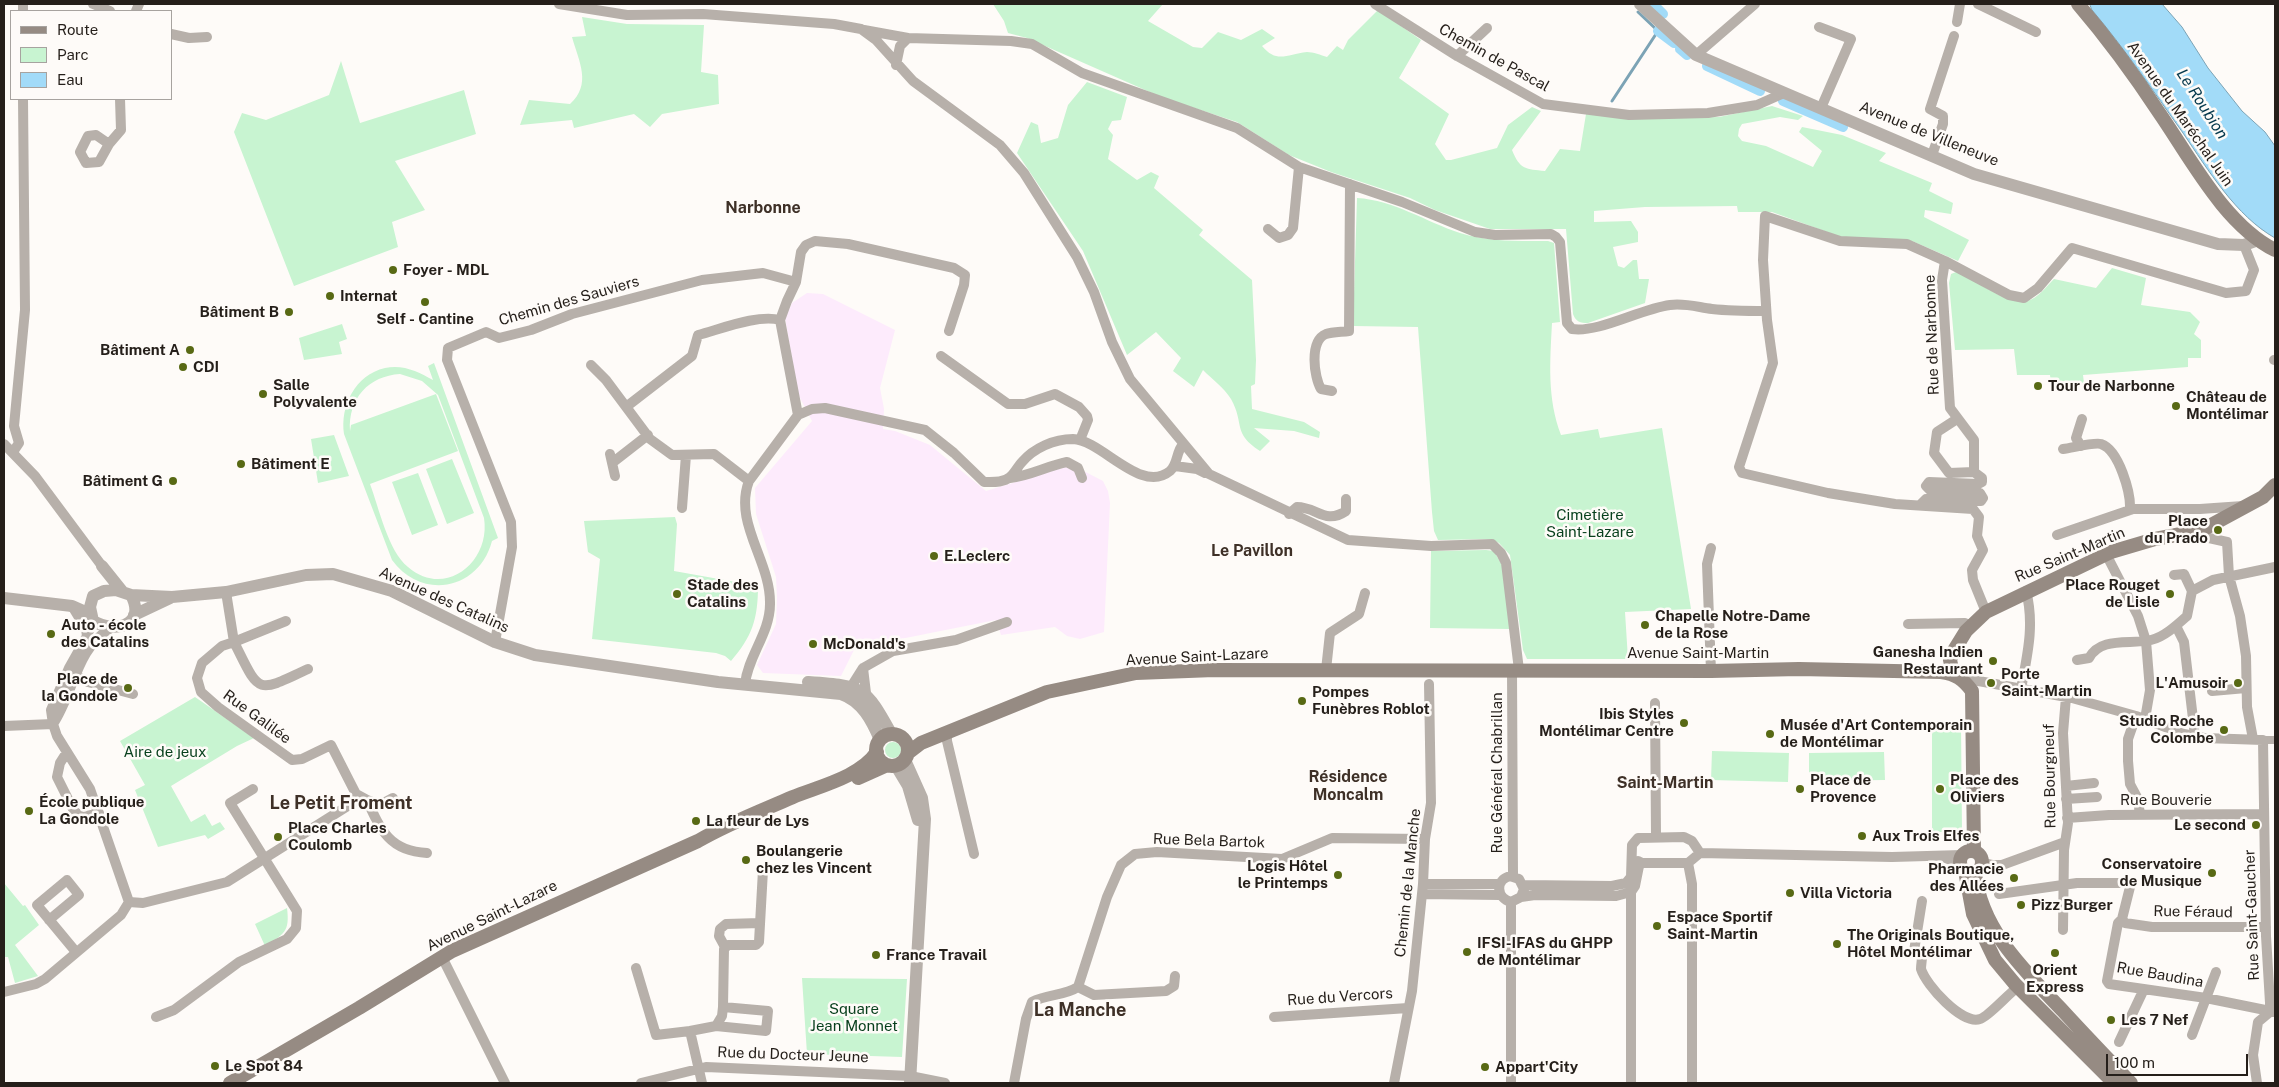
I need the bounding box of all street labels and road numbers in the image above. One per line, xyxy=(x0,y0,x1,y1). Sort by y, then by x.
street label: Chemin de Pascal xyxy=(1436,20,1552,96)
street label: Avenue du Maréchal Juin xyxy=(2123,38,2237,190)
street label: Avenue de Villeneuve xyxy=(1857,98,2001,170)
street label: Chemin des Sauviers xyxy=(497,272,641,330)
street label: Rue de Narbonne xyxy=(1921,274,1943,396)
street label: Rue Saint-Martin xyxy=(2012,524,2128,586)
street label: Avenue des Catalins xyxy=(376,563,512,637)
street label: Avenue Saint-Lazare xyxy=(1125,644,1269,670)
street label: Avenue Saint-Martin xyxy=(1627,644,1769,662)
street label: Rue Galilée xyxy=(220,686,294,748)
street label: Rue Général Chabrillan xyxy=(1488,692,1506,854)
street label: Rue Bourgneuf xyxy=(2040,723,2060,829)
street label: Rue Bouverie xyxy=(2120,791,2212,809)
street label: Chemin de la Manche xyxy=(1391,808,1425,958)
street label: Rue Bela Bartok xyxy=(1153,830,1265,852)
street label: Rue Saint-Gaucher xyxy=(2241,849,2263,981)
street label: Avenue Saint-Lazare xyxy=(424,877,560,955)
street label: Rue Féraud xyxy=(2153,902,2233,922)
street label: Rue Baudina xyxy=(2115,959,2205,991)
street label: Rue du Vercors xyxy=(1287,984,1393,1010)
street label: Rue du Docteur Jeune xyxy=(717,1043,869,1067)

